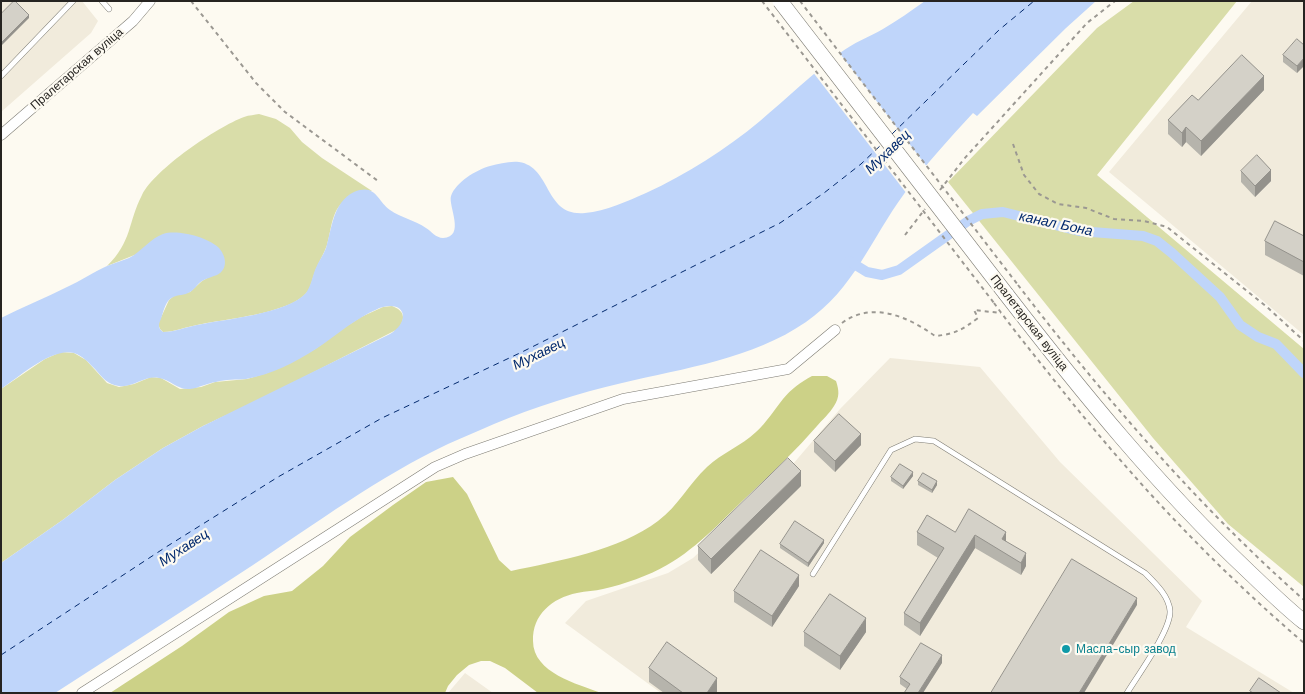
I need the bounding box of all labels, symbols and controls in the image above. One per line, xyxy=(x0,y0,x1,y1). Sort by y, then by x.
street label: Пралетарская вуліца xyxy=(28,25,126,113)
water label: Мухавец xyxy=(862,126,914,178)
water label: канал Бона xyxy=(1018,208,1094,240)
street label: Пралетарская вуліца xyxy=(987,272,1071,374)
water label: Мухавец xyxy=(510,334,568,374)
water label: Мухавец xyxy=(156,526,212,570)
place label: Масла-сыр завод xyxy=(1076,642,1176,656)
marker: Масла-сыр завод xyxy=(1060,643,1072,655)

